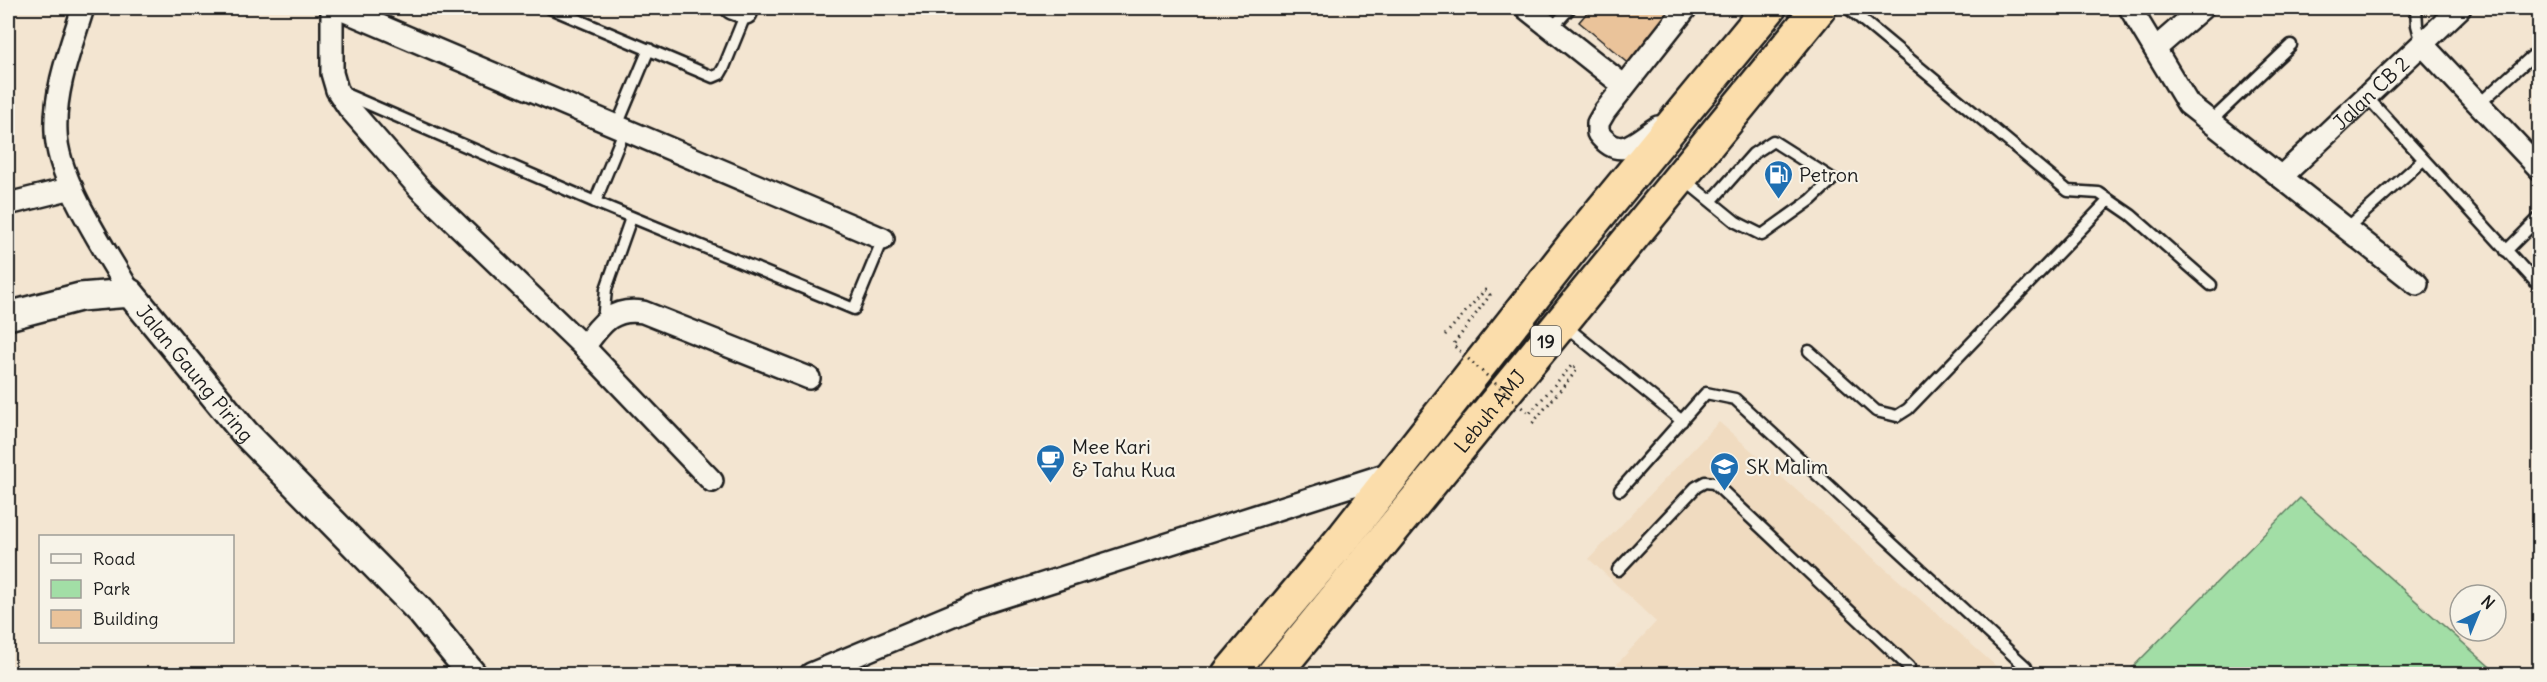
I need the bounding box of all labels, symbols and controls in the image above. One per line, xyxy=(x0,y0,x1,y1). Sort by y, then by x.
street label: Jalan CB 2 xyxy=(2327,51,2414,135)
fuel station icon: Petron xyxy=(1762,158,1794,200)
place label: Petron xyxy=(1799,162,1859,187)
street label: Jalan Gaung Piring xyxy=(132,299,259,447)
road number: 19 xyxy=(1531,326,1561,356)
street label: Lebuh AMJ xyxy=(1448,364,1530,457)
place label: Mee Kari & Tahu Kua xyxy=(1072,434,1176,482)
cafe icon: Mee Kari & Tahu Kua xyxy=(1035,442,1067,484)
school or university icon: SK Malim xyxy=(1709,450,1741,492)
place label: SK Malim xyxy=(1746,454,1828,479)
legend xyxy=(39,535,234,643)
text: Road xyxy=(93,547,136,570)
text: Park xyxy=(93,577,130,600)
north arrow xyxy=(2448,583,2508,643)
text: N xyxy=(2477,591,2499,613)
text: Building xyxy=(93,607,158,630)

